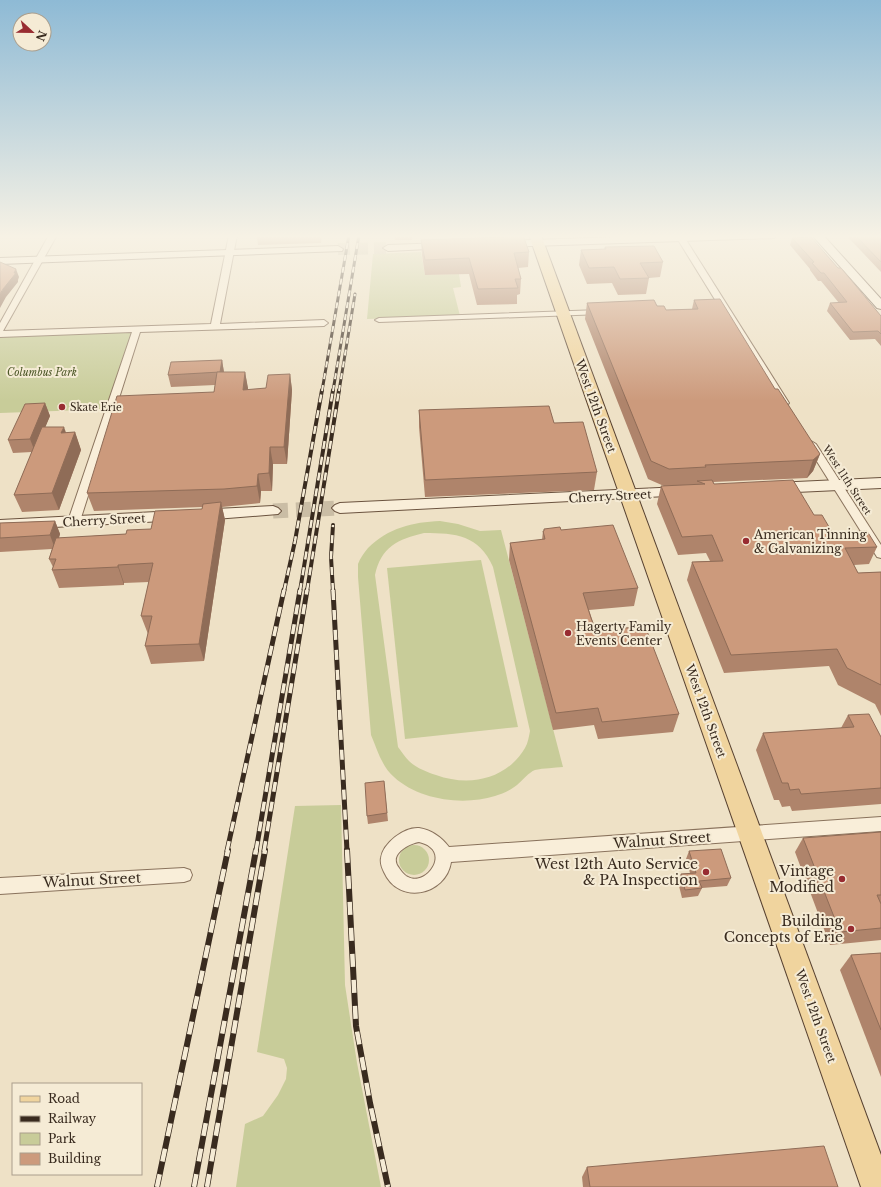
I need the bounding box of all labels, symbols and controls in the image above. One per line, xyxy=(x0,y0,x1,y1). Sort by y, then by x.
north arrow xyxy=(12,12,52,52)
text: N xyxy=(33,28,50,44)
street label: West 12th Street xyxy=(572,356,620,455)
park label: Columbus Park xyxy=(7,366,77,379)
place label: Skate Erie xyxy=(70,401,122,414)
marker: Skate Erie xyxy=(57,402,67,412)
street label: West 11th Street xyxy=(819,442,874,517)
street label: Cherry Street xyxy=(568,486,652,506)
street label: Cherry Street xyxy=(62,510,146,530)
place label: American Tinning & Galvanizing xyxy=(753,527,868,556)
marker: American Tinning & Galvanizing xyxy=(741,536,751,546)
place label: Hagerty Family Events Center xyxy=(576,619,672,648)
marker: Hagerty Family Events Center xyxy=(563,628,573,638)
street label: West 12th Street xyxy=(682,661,730,760)
street label: Walnut Street xyxy=(611,828,712,852)
place label: West 12th Auto Service & PA Inspection xyxy=(534,855,698,889)
place label: Vintage Modified xyxy=(769,862,835,896)
marker: West 12th Auto Service & PA Inspection xyxy=(701,867,711,877)
street label: Walnut Street xyxy=(42,868,142,892)
marker: Vintage Modified xyxy=(837,874,847,884)
place label: Building Concepts of Erie xyxy=(724,912,844,946)
marker: Building Concepts of Erie xyxy=(846,924,856,934)
street label: West 12th Street xyxy=(792,966,840,1065)
legend xyxy=(12,1083,142,1175)
text: Road xyxy=(48,1091,80,1106)
text: Railway xyxy=(48,1111,97,1126)
text: Park xyxy=(48,1131,76,1146)
text: Building xyxy=(48,1151,102,1166)

